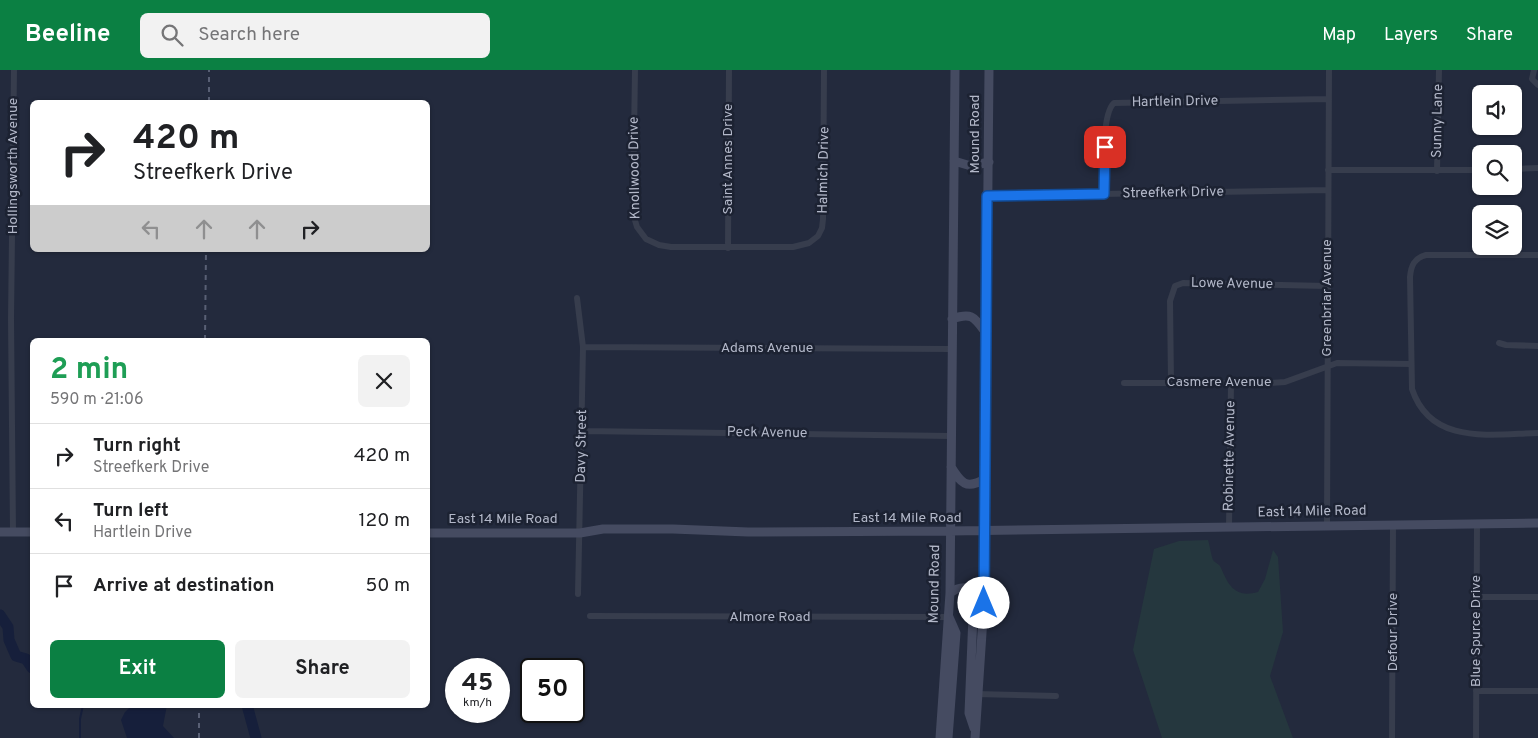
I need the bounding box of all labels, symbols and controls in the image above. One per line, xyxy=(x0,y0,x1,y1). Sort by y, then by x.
search box xyxy=(140,13,490,58)
text: Beeline xyxy=(25,20,110,50)
icon: search xyxy=(158,21,186,49)
text: Search here xyxy=(198,23,300,47)
text: Map xyxy=(1322,24,1356,47)
text: Layers xyxy=(1384,24,1438,47)
text: Share xyxy=(1466,24,1513,47)
street label: Sunny Lane xyxy=(1429,84,1447,158)
map controls xyxy=(1472,85,1522,255)
button: sound xyxy=(1472,85,1522,135)
street label: Hartlein Drive xyxy=(1132,93,1218,111)
street label: Mound Road xyxy=(967,95,984,173)
street label: Hollingsworth Avenue xyxy=(5,98,22,234)
street label: Saint Annes Drive xyxy=(720,103,737,215)
street label: Knollwood Drive xyxy=(626,116,644,220)
text: 420 m xyxy=(133,117,239,161)
icon: right xyxy=(50,120,115,185)
street label: Halmich Drive xyxy=(815,126,833,214)
pin xyxy=(1084,126,1126,168)
icon: arrive xyxy=(1091,133,1119,161)
button: search xyxy=(1472,145,1522,195)
text: Streefkerk Drive xyxy=(133,160,293,187)
street label: Streefkerk Drive xyxy=(1122,184,1224,202)
button: layers xyxy=(1472,205,1522,255)
icon: left xyxy=(137,215,165,243)
icon: ahead xyxy=(190,215,218,243)
icon: ahead xyxy=(243,215,271,243)
icon: right xyxy=(296,215,324,243)
street label: Greenbriar Avenue xyxy=(1319,239,1336,357)
street label: Lowe Avenue xyxy=(1191,275,1273,293)
street label: Adams Avenue xyxy=(721,340,813,357)
text: 2 min xyxy=(50,352,128,389)
button: close xyxy=(358,355,410,407)
street label: Casmere Avenue xyxy=(1167,374,1271,391)
text: 590 m · 21:06 xyxy=(50,390,144,410)
street label: Robinette Avenue xyxy=(1221,400,1239,512)
street label: Davy Street xyxy=(573,409,591,483)
street label: Peck Avenue xyxy=(727,424,807,442)
text: Turn right xyxy=(93,434,181,458)
icon: right xyxy=(50,442,78,470)
text: 420 m xyxy=(354,444,410,468)
text: Streefkerk Drive xyxy=(93,458,209,478)
text: Turn left xyxy=(93,499,169,523)
street label: East 14 Mile Road xyxy=(1257,503,1367,521)
icon: left xyxy=(50,507,78,535)
text: 120 m xyxy=(359,509,410,533)
street label: East 14 Mile Road xyxy=(852,510,962,527)
street label: East 14 Mile Road xyxy=(448,511,558,528)
text: Hartlein Drive xyxy=(93,523,192,543)
street label: Mound Road xyxy=(926,544,944,624)
icon: arrive xyxy=(50,572,78,600)
text: Arrive at destination xyxy=(93,574,274,598)
text: 50 m xyxy=(365,574,410,598)
street label: Blue Spurce Drive xyxy=(1468,575,1485,687)
position arrow xyxy=(957,576,1009,628)
street label: Defour Drive xyxy=(1385,593,1402,671)
street label: Almore Road xyxy=(729,609,811,626)
button: Exit xyxy=(50,640,225,698)
button: Share xyxy=(235,640,410,698)
speed limit sign: 50 xyxy=(520,658,585,723)
text: 45 xyxy=(462,668,493,700)
text: km/h xyxy=(463,695,492,711)

